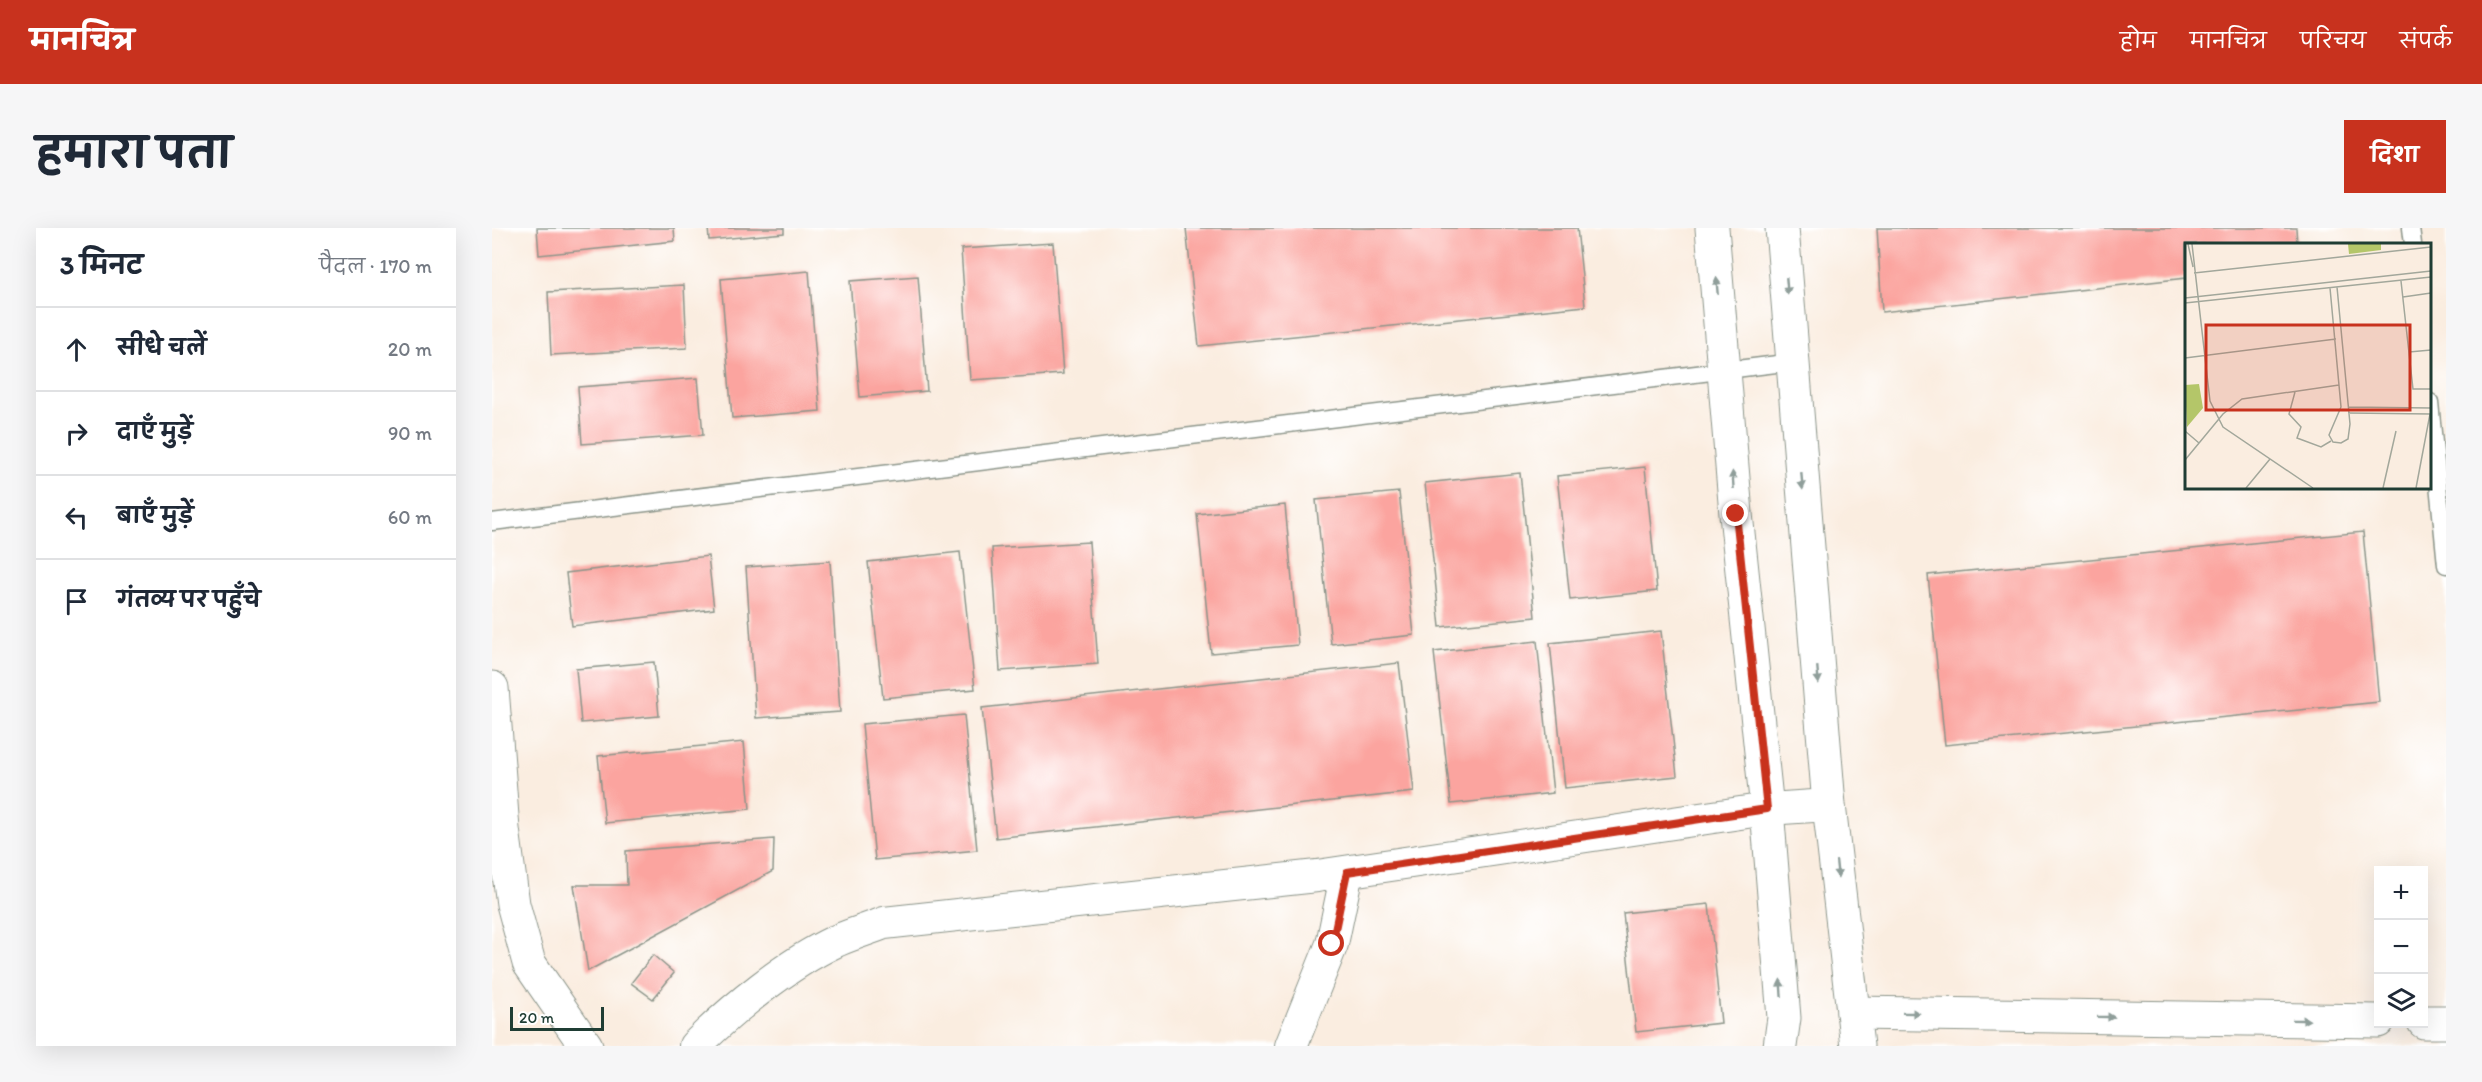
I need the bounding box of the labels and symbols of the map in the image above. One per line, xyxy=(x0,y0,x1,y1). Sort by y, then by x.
inset map xyxy=(2185,243,2431,489)
one-way arrow xyxy=(1712,276,1722,295)
one-way arrow xyxy=(1782,277,1792,296)
one-way arrow xyxy=(1729,471,1738,490)
one-way arrow xyxy=(1797,471,1807,490)
route end xyxy=(1722,500,1748,526)
one-way arrow xyxy=(1813,666,1823,685)
one-way arrow xyxy=(1832,860,1841,879)
route start xyxy=(1318,930,1344,956)
one-way arrow xyxy=(1776,978,1786,997)
scale bar xyxy=(510,1004,604,1032)
one-way arrow xyxy=(1902,1009,1921,1018)
one-way arrow xyxy=(2097,1012,2116,1021)
one-way arrow xyxy=(2292,1015,2311,1025)

